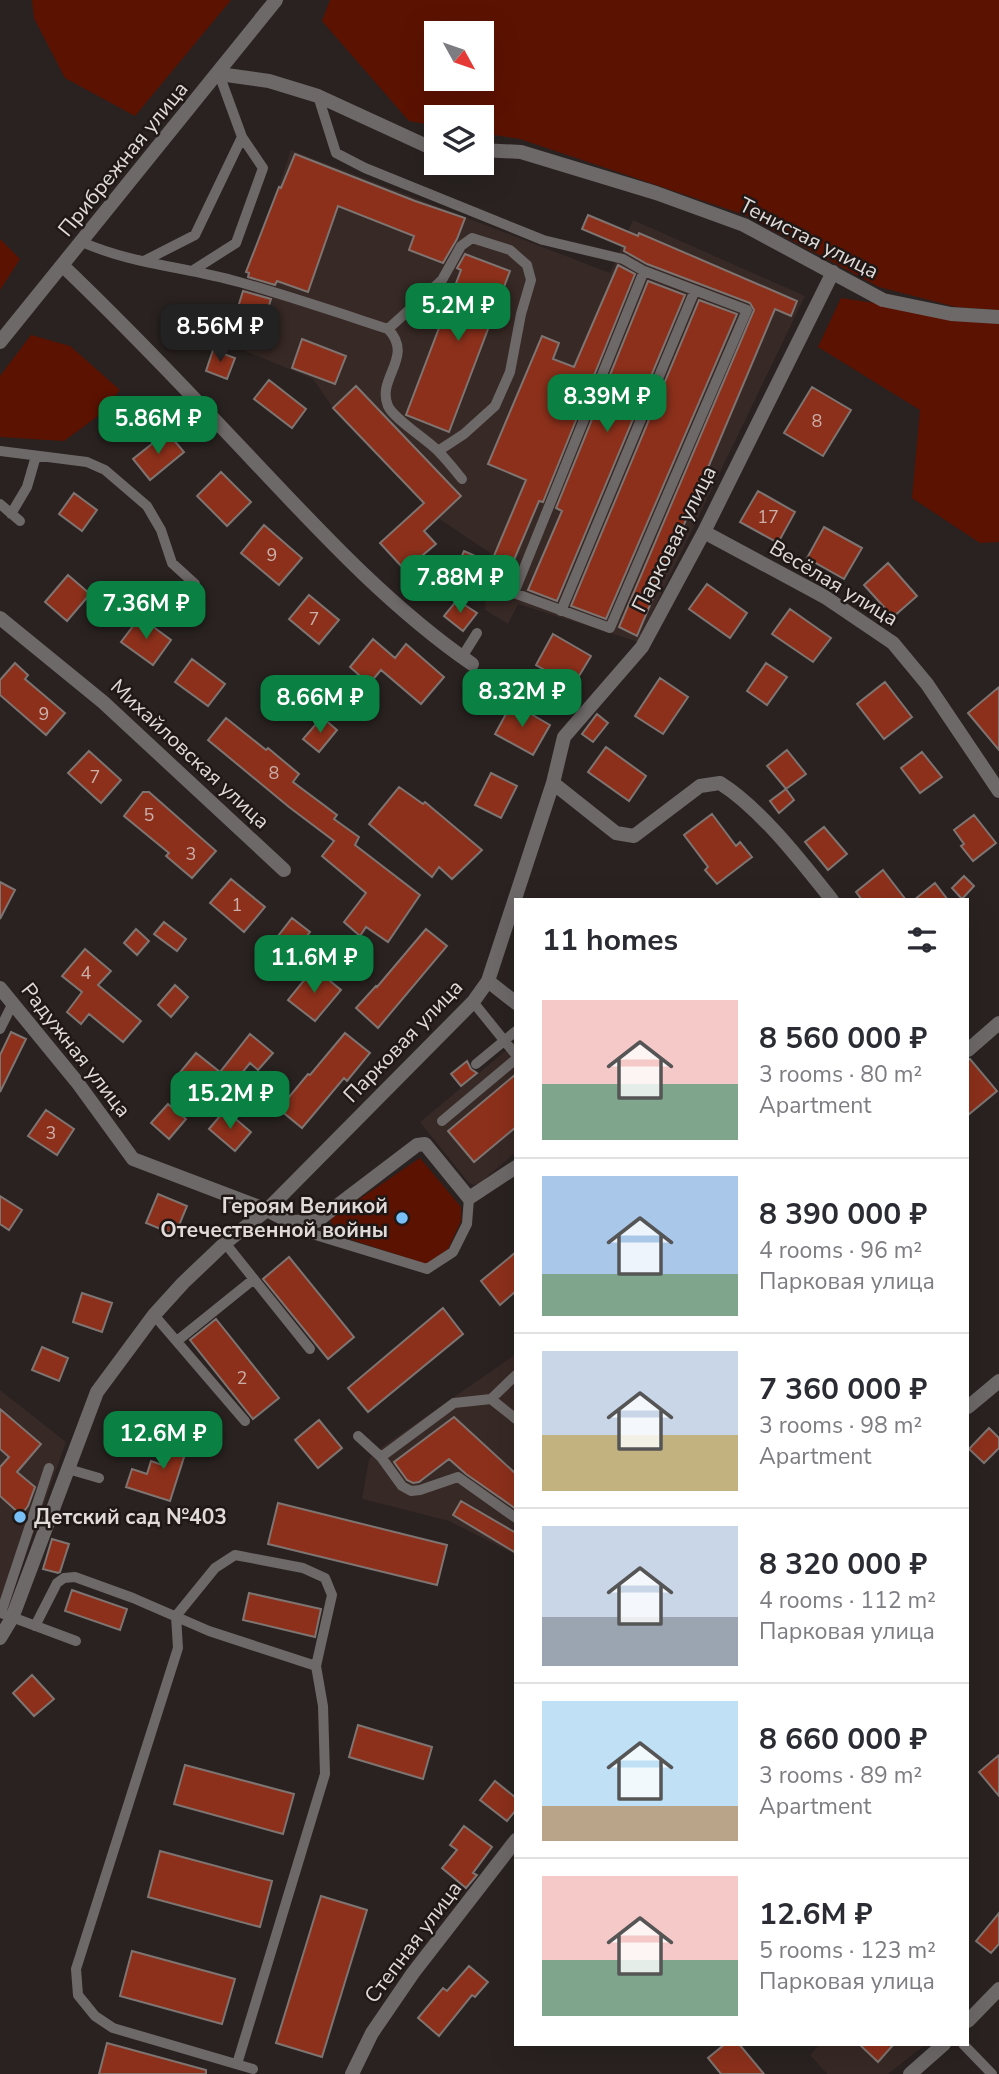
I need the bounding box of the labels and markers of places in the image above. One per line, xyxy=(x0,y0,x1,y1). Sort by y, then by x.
pin: 5.2M ₽ xyxy=(401,284,515,343)
pin: 8.56M ₽ xyxy=(155,304,285,364)
pin: 8.39M ₽ xyxy=(542,374,672,434)
pin: 5.86M ₽ xyxy=(93,396,223,456)
pin: 7.88M ₽ xyxy=(395,556,525,615)
pin: 7.36M ₽ xyxy=(81,582,211,641)
pin: 8.32M ₽ xyxy=(457,670,587,729)
pin: 8.66M ₽ xyxy=(255,676,385,735)
pin: 11.6M ₽ xyxy=(249,936,379,995)
pin: 15.2M ₽ xyxy=(165,1072,295,1131)
place label: Героям Великой Отечественной войны xyxy=(160,1192,388,1244)
marker: Героям Великой Отечественной войны xyxy=(394,1210,410,1226)
pin: 12.6M ₽ xyxy=(98,1412,228,1471)
place label: Детский сад №403 xyxy=(34,1503,227,1531)
marker: Детский сад №403 xyxy=(12,1509,28,1525)

